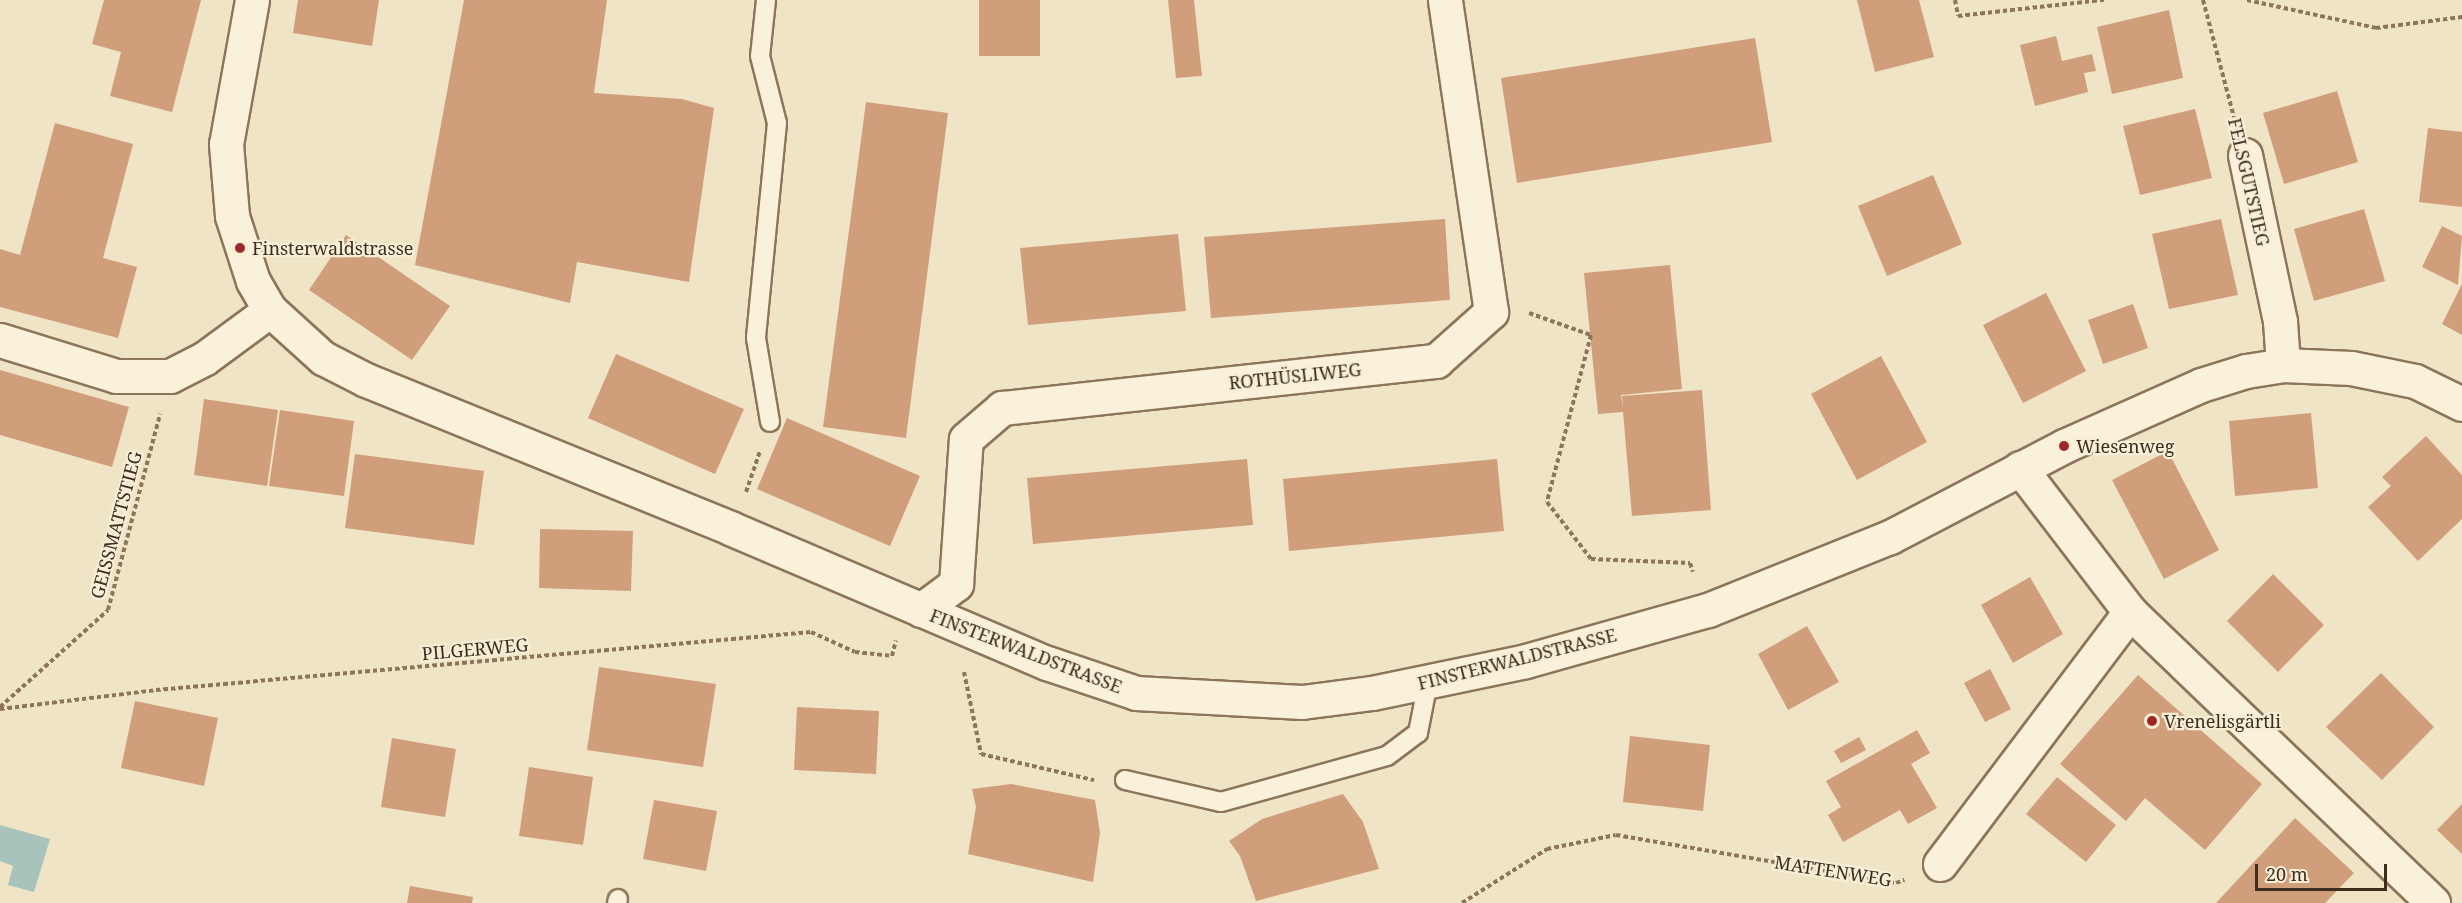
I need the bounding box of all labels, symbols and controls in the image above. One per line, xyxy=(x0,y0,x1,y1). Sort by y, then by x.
street label: FELSGUTSTIEG xyxy=(2224,116,2274,248)
place label: Finsterwaldstrasse xyxy=(252,237,413,259)
marker: Finsterwaldstrasse xyxy=(233,241,247,255)
street label: ROTHÜSLIWEG xyxy=(1228,358,1362,394)
place label: Wiesenweg xyxy=(2076,435,2174,457)
marker: Wiesenweg xyxy=(2057,439,2071,453)
street label: GEISSMATTSTIEG xyxy=(86,449,146,601)
street label: FINSTERWALDSTRASSE xyxy=(927,604,1125,698)
street label: FINSTERWALDSTRASSE xyxy=(1415,624,1619,694)
street label: PILGERWEG xyxy=(421,634,529,664)
place label: Vrenelisgärtli xyxy=(2164,710,2281,732)
marker: Vrenelisgärtli xyxy=(2145,714,2159,728)
street label: MATTENWEG xyxy=(1773,851,1893,891)
scale bar xyxy=(2258,852,2390,890)
text: 20 m xyxy=(2266,862,2308,886)

